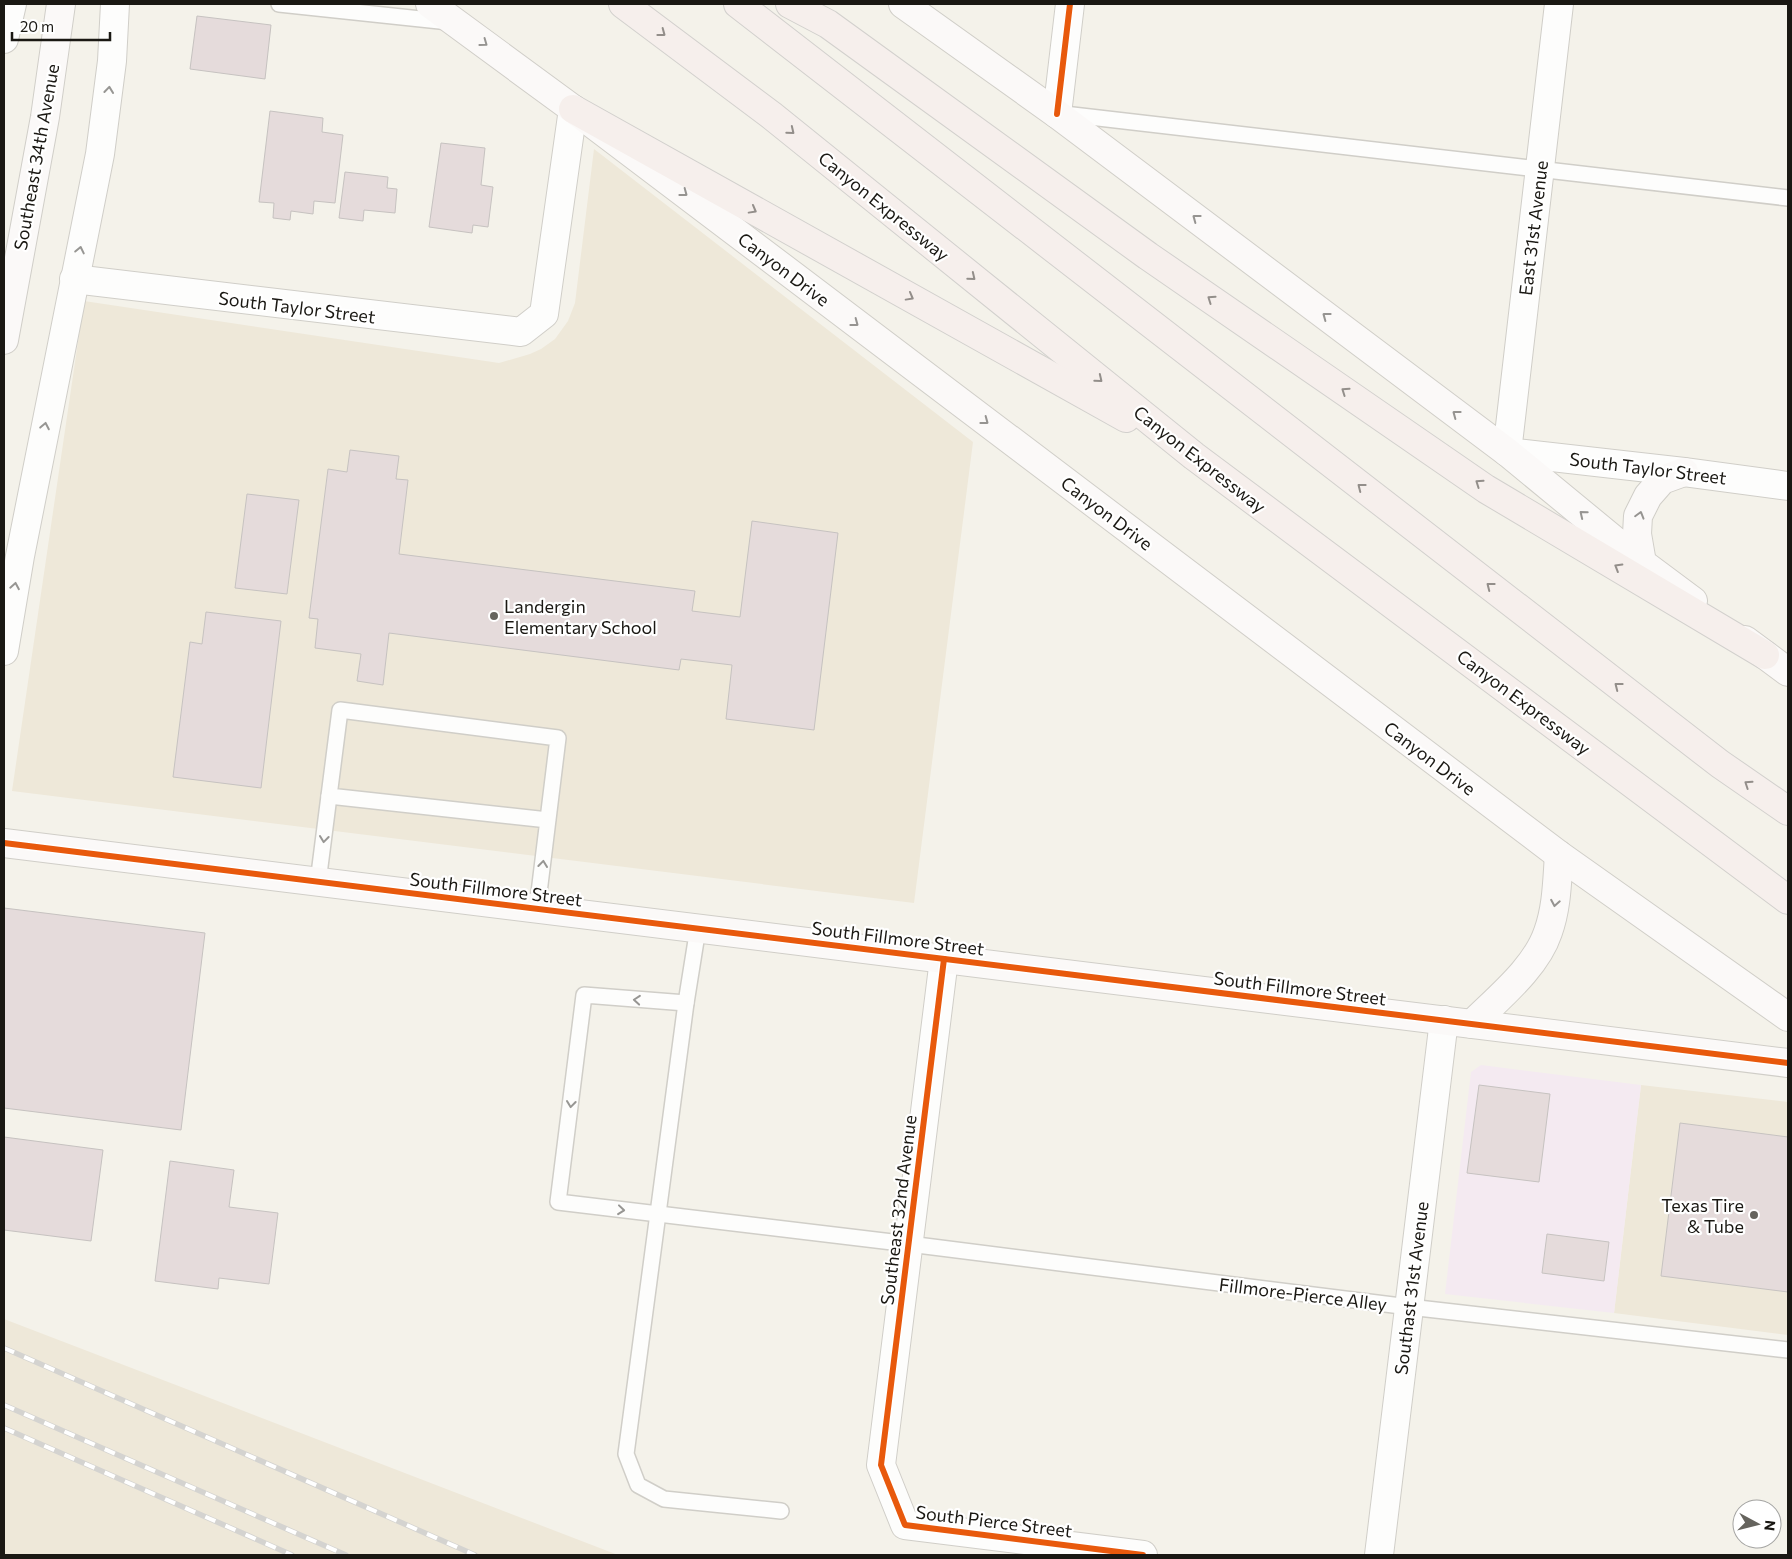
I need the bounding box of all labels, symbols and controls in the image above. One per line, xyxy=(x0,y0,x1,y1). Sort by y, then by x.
scale bar xyxy=(12,10,110,42)
text: 20 m xyxy=(20,17,54,35)
one-way arrow xyxy=(656,27,666,36)
one-way arrow xyxy=(478,37,488,46)
street label: Southeast 34th Avenue xyxy=(9,62,63,252)
one-way arrow xyxy=(103,85,114,93)
one-way arrow xyxy=(786,126,795,135)
street label: Canyon Expressway xyxy=(814,147,954,265)
street label: East 31st Avenue xyxy=(1514,159,1552,297)
one-way arrow xyxy=(678,187,688,196)
one-way arrow xyxy=(748,203,757,213)
one-way arrow xyxy=(1192,215,1202,224)
street label: Canyon Drive xyxy=(734,227,834,311)
one-way arrow xyxy=(74,245,85,254)
one-way arrow xyxy=(967,272,976,281)
street label: South Taylor Street xyxy=(217,286,377,328)
one-way arrow xyxy=(905,291,914,301)
one-way arrow xyxy=(1207,296,1217,305)
one-way arrow xyxy=(1322,313,1332,322)
one-way arrow xyxy=(849,317,859,326)
one-way arrow xyxy=(1093,374,1102,382)
one-way arrow xyxy=(1341,388,1350,397)
street label: Canyon Expressway xyxy=(1130,401,1270,517)
one-way arrow xyxy=(1453,411,1462,419)
one-way arrow xyxy=(979,415,989,424)
one-way arrow xyxy=(40,422,50,431)
street label: South Taylor Street xyxy=(1568,447,1728,489)
street label: Canyon Drive xyxy=(1057,471,1157,555)
one-way arrow xyxy=(1475,480,1484,489)
one-way arrow xyxy=(1358,484,1367,492)
one-way arrow xyxy=(1634,511,1645,519)
one-way arrow xyxy=(1580,512,1589,520)
one-way arrow xyxy=(1614,564,1623,574)
one-way arrow xyxy=(10,582,20,590)
one-way arrow xyxy=(1486,583,1496,592)
place label: Landergin Elementary School xyxy=(504,595,657,638)
marker: Landergin Elementary School xyxy=(488,610,500,622)
street label: Canyon Expressway xyxy=(1453,645,1595,759)
one-way arrow xyxy=(1615,683,1624,691)
street label: Canyon Drive xyxy=(1380,716,1480,800)
one-way arrow xyxy=(1744,780,1753,790)
one-way arrow xyxy=(319,835,330,843)
one-way arrow xyxy=(537,860,547,869)
street label: South Fillmore Street xyxy=(408,867,584,911)
one-way arrow xyxy=(1550,899,1560,908)
street label: South Fillmore Street xyxy=(810,916,986,960)
street label: South Fillmore Street xyxy=(1212,966,1388,1010)
one-way arrow xyxy=(633,994,641,1005)
one-way arrow xyxy=(566,1100,577,1108)
street label: Southeast 32nd Avenue xyxy=(875,1114,921,1306)
place label: Texas Tire & Tube xyxy=(1661,1194,1744,1237)
street label: Southast 31st Avenue xyxy=(1389,1200,1433,1376)
one-way arrow xyxy=(617,1204,625,1215)
marker: Texas Tire & Tube xyxy=(1748,1209,1760,1221)
street label: Fillmore-Pierce Alley xyxy=(1218,1273,1388,1315)
north arrow xyxy=(1732,1499,1782,1549)
street label: South Pierce Street xyxy=(914,1500,1074,1542)
text: N xyxy=(1761,1519,1779,1532)

